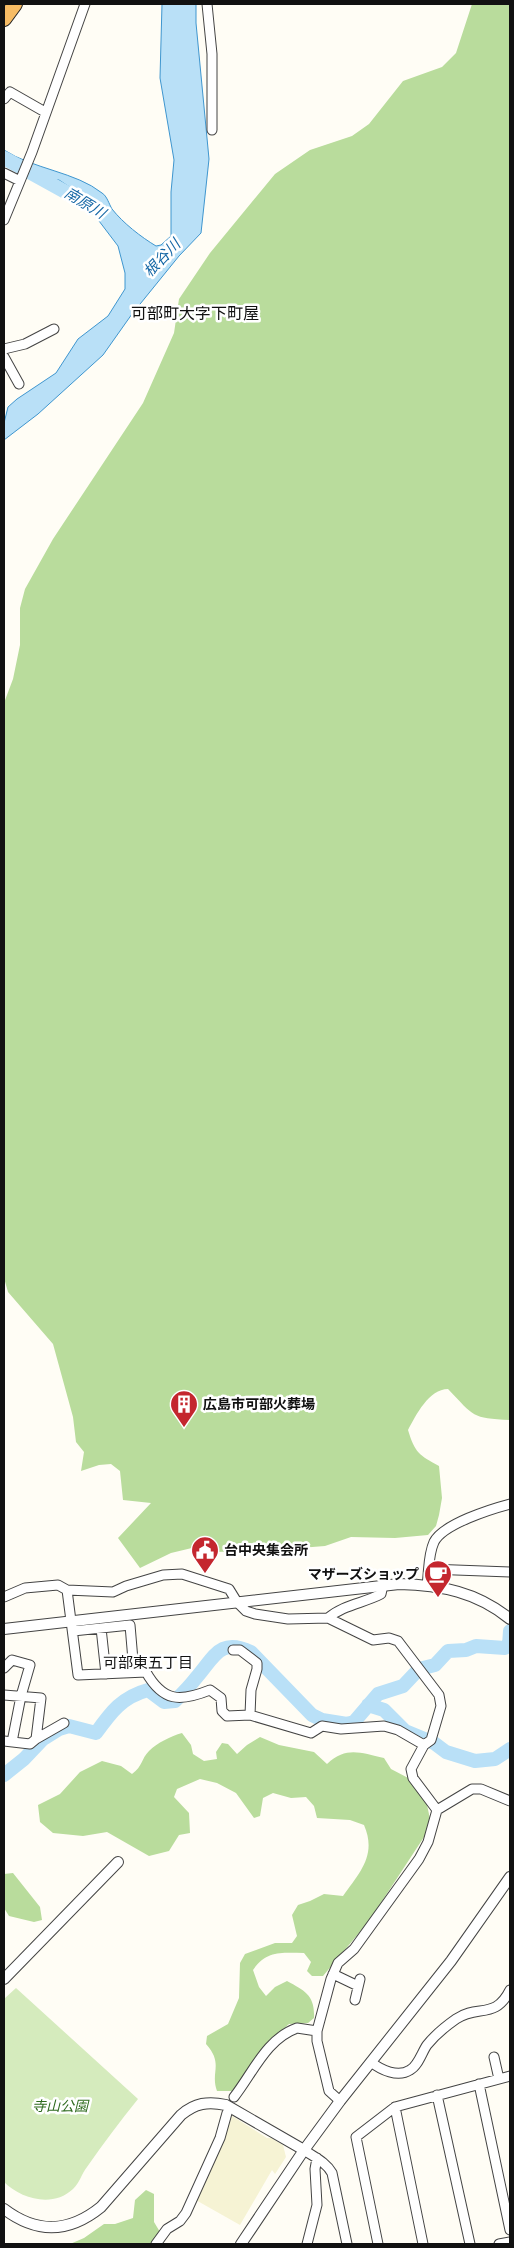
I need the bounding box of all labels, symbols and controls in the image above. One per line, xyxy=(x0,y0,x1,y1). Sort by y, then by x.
water label: 南原川 xyxy=(62,185,110,222)
water label: 根谷川 xyxy=(141,235,185,280)
district label: 可部町大字下町屋 xyxy=(131,305,259,322)
building icon: 広島市可部火葬場 xyxy=(169,1389,199,1428)
place label: 広島市可部火葬場 xyxy=(203,1397,315,1412)
public building icon: 台中央集会所 xyxy=(190,1535,220,1574)
place label: 台中央集会所 xyxy=(224,1543,308,1558)
cafe icon: マザーズショップ xyxy=(423,1559,453,1598)
place label: マザーズショップ xyxy=(308,1566,419,1582)
district label: 可部東五丁目 xyxy=(103,1655,193,1671)
park label: 寺山公園 xyxy=(32,2099,90,2114)

